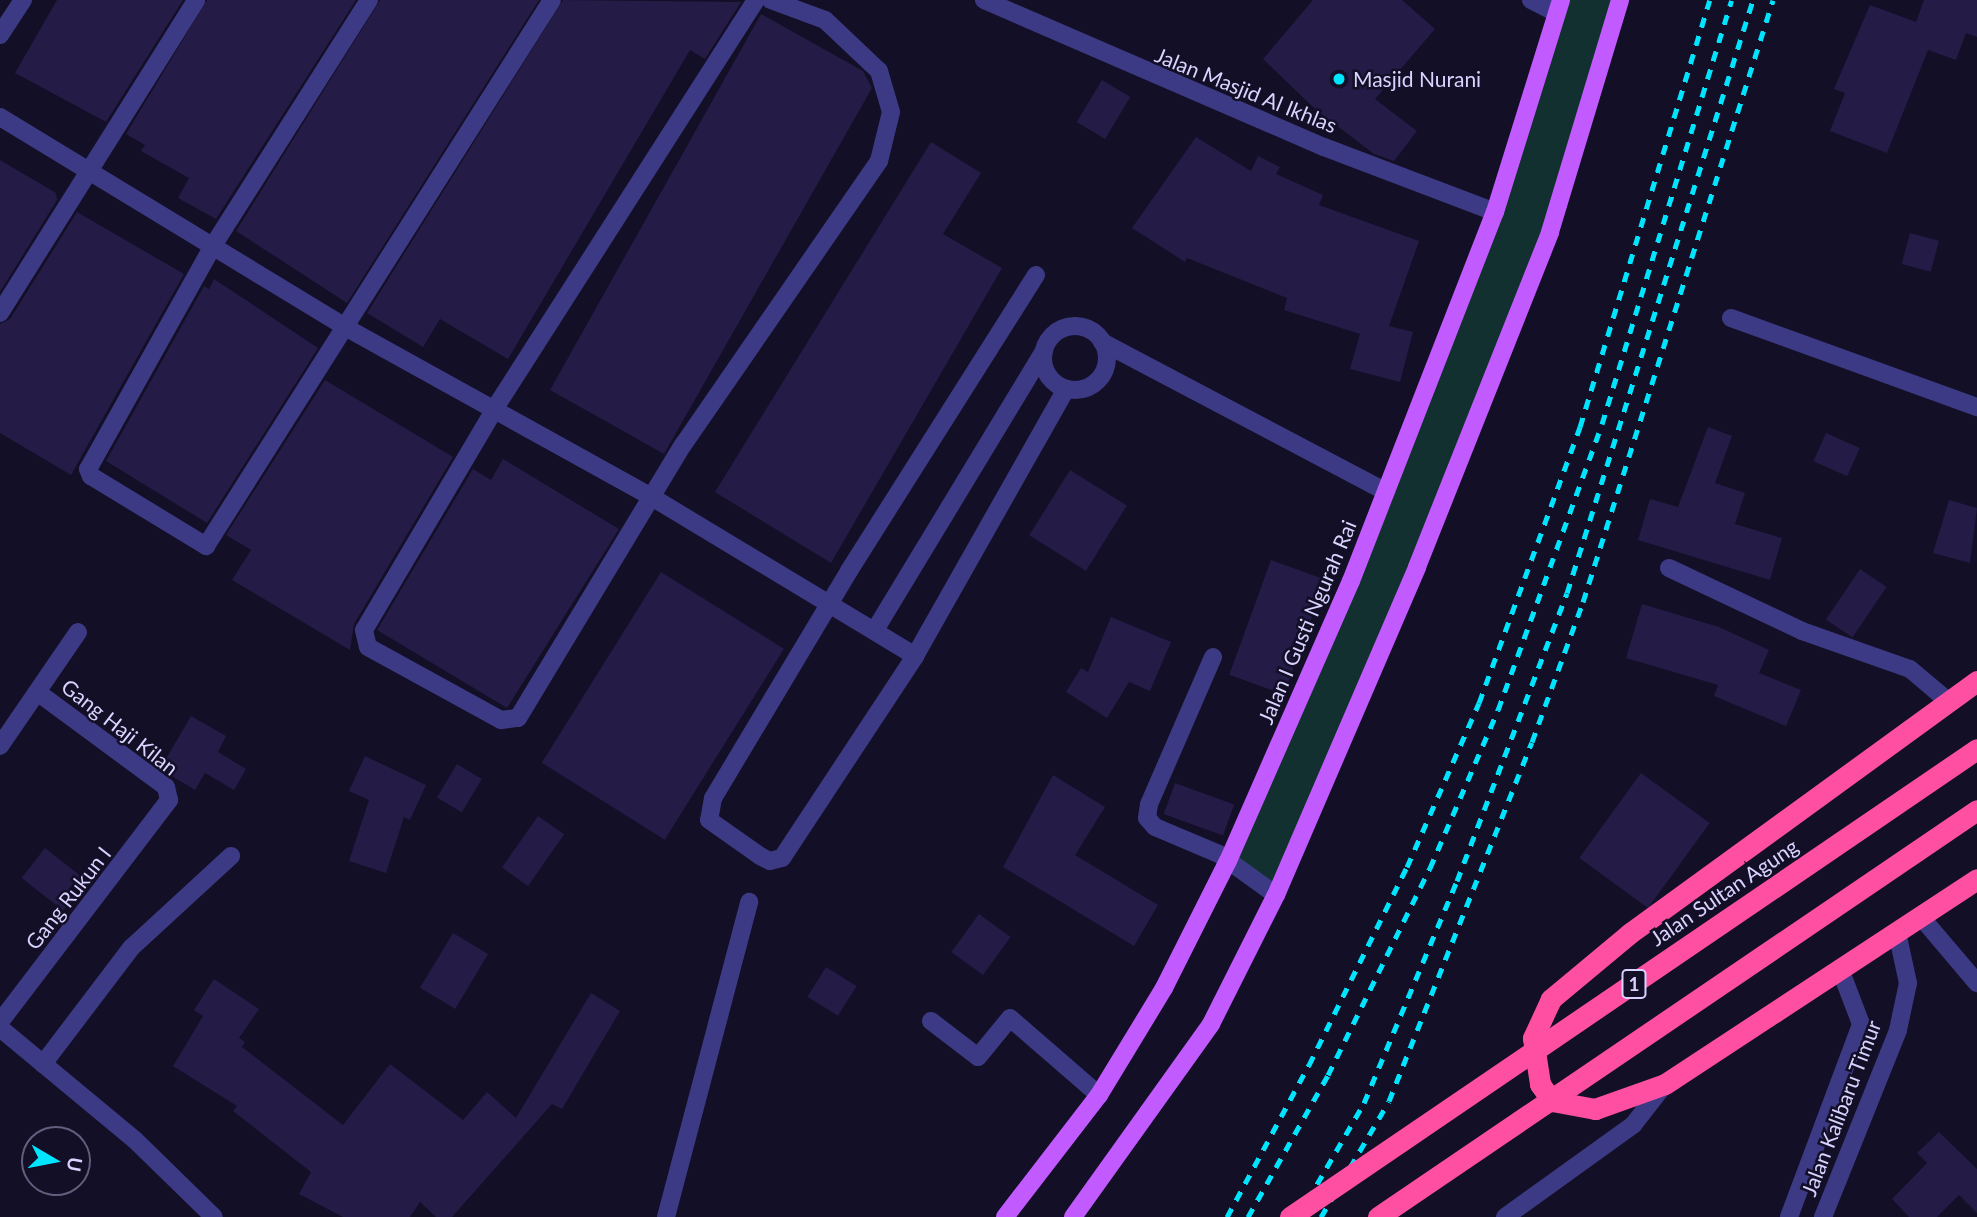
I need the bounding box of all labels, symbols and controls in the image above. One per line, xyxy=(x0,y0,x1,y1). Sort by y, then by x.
street label: Jalan Masjid Al Ikhlas xyxy=(1151,42,1341,138)
place label: Masjid Nurani xyxy=(1353,66,1481,92)
marker: Masjid Nurani xyxy=(1331,71,1347,87)
street label: Jalan I Gusti Ngurah Rai xyxy=(1253,516,1361,728)
street label: Gang Haji Kilan xyxy=(57,674,183,780)
street label: Jalan Sultan Agung xyxy=(1645,833,1803,951)
street label: Gang Rukun I xyxy=(20,842,116,954)
road number: 1 xyxy=(1620,968,1648,1000)
street label: Jalan Kalibaru Timur xyxy=(1796,1016,1886,1200)
north arrow xyxy=(21,1126,91,1196)
text: U xyxy=(63,1155,88,1173)

